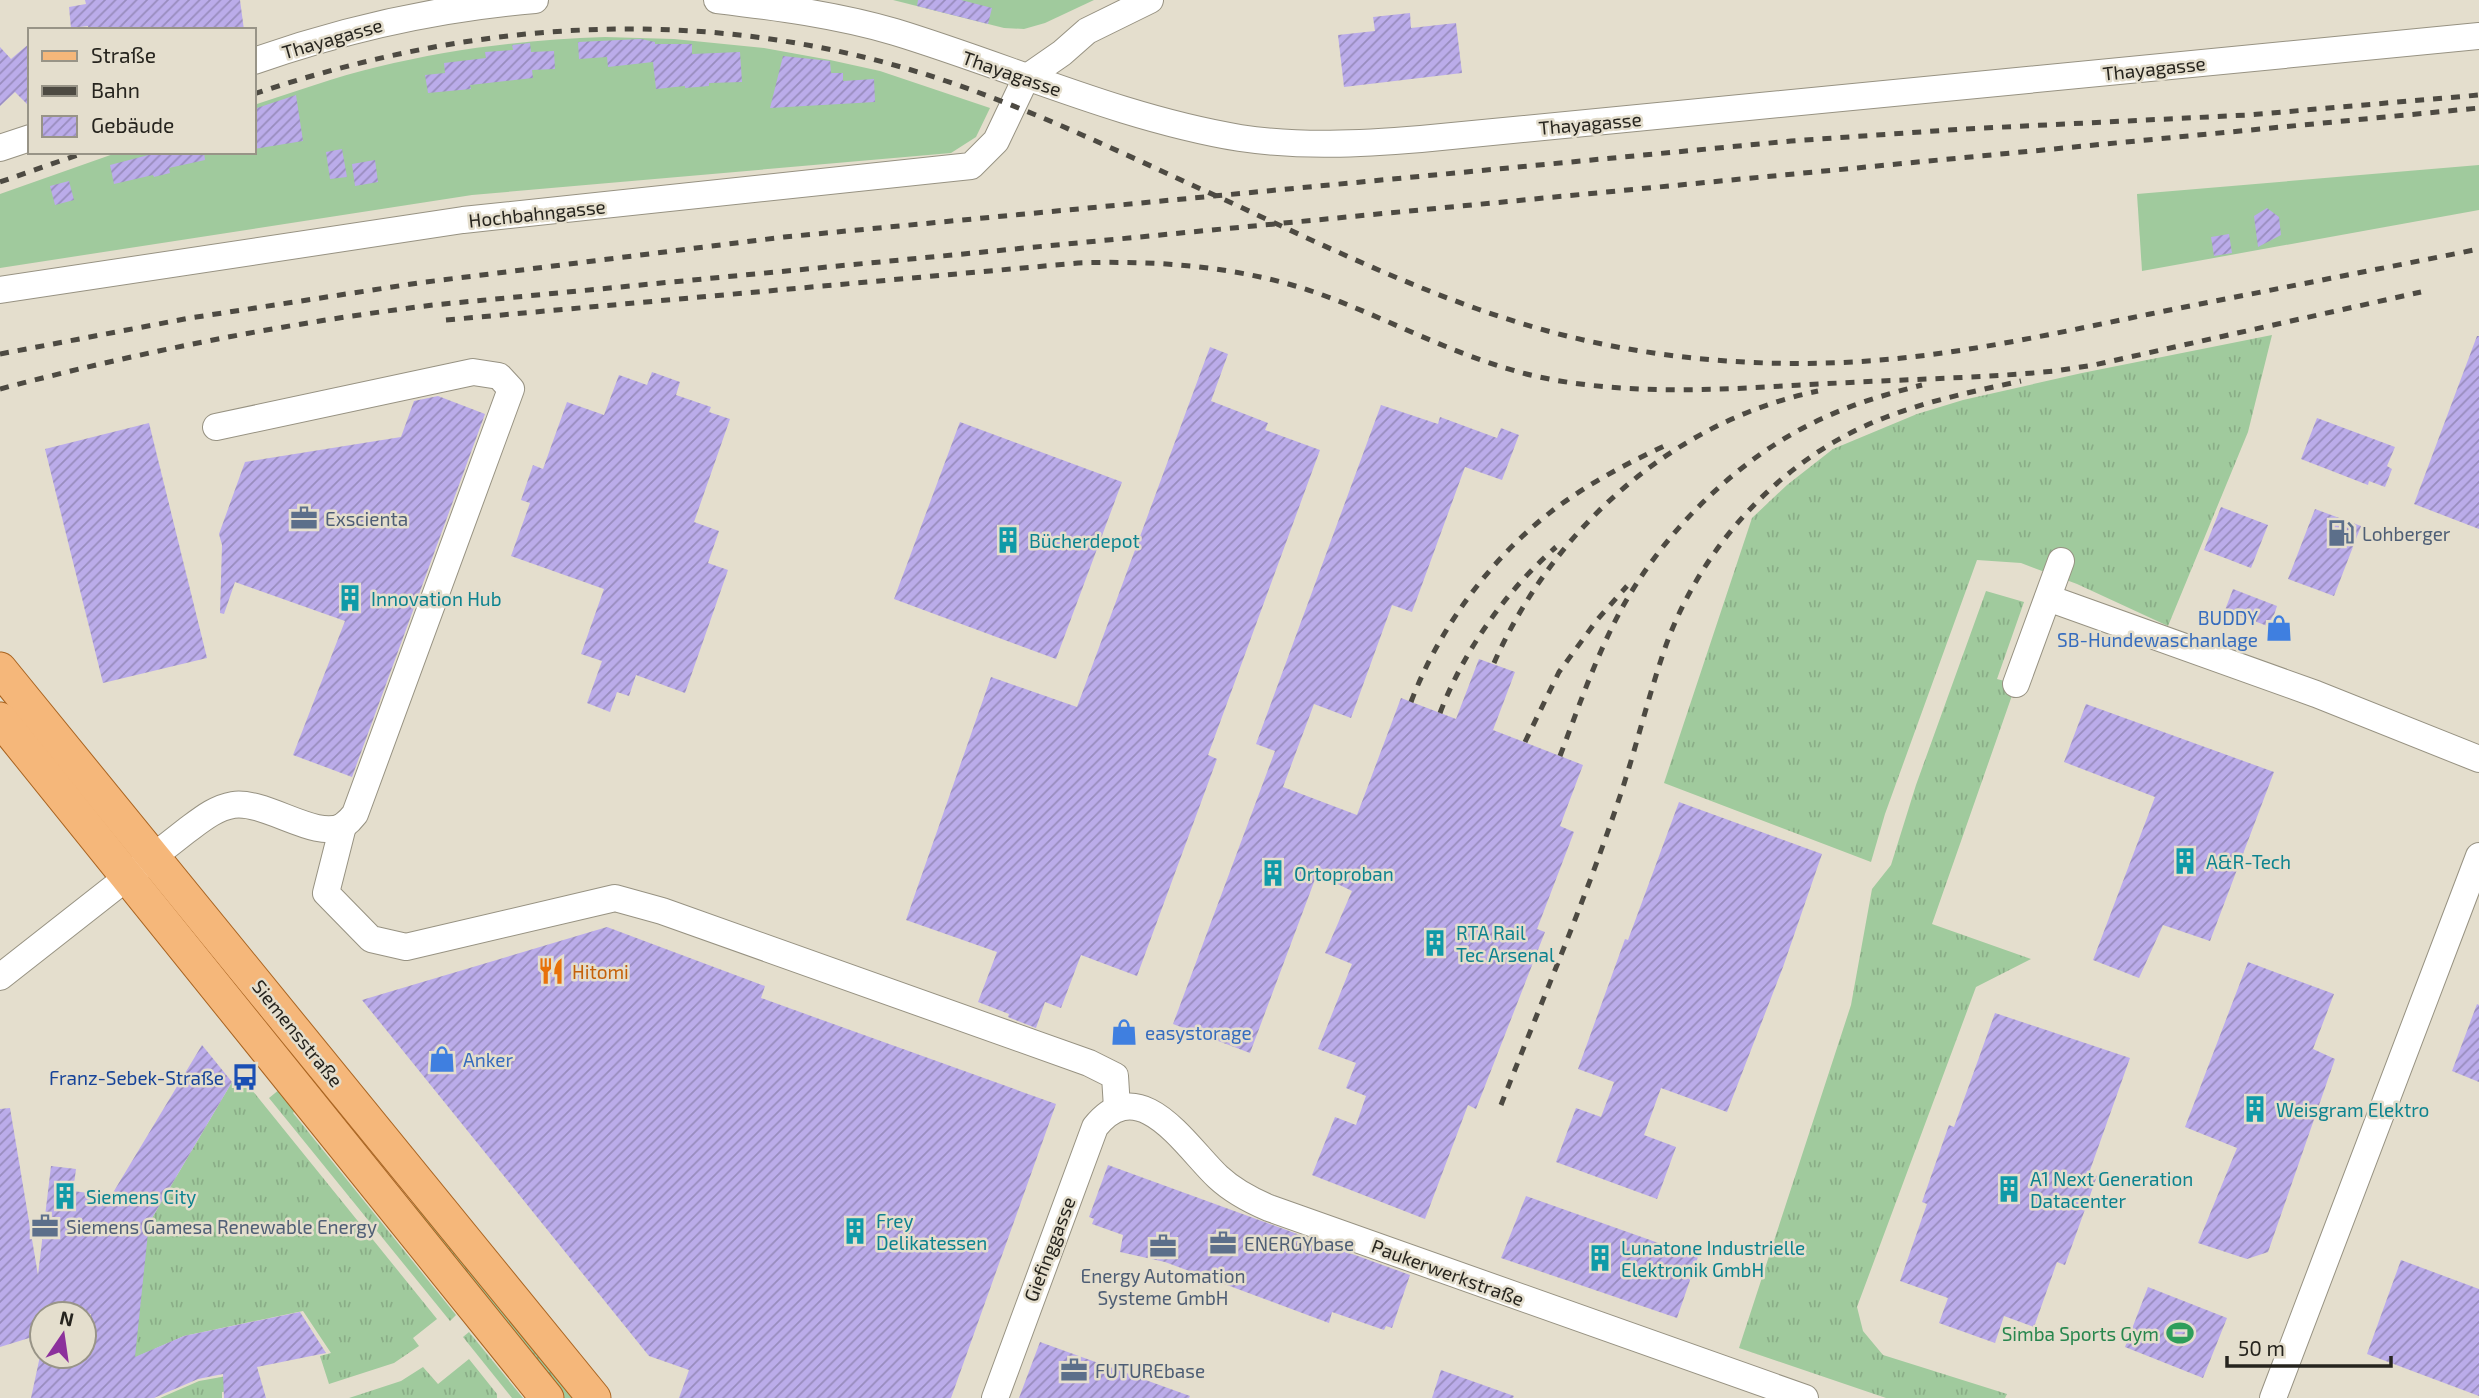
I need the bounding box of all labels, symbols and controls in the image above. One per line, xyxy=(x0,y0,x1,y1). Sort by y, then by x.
street label: Thayagasse xyxy=(279,13,385,63)
legend xyxy=(28,28,256,154)
text: Straße xyxy=(91,42,156,67)
street label: Thayagasse xyxy=(959,45,1065,101)
street label: Thayagasse xyxy=(2101,51,2207,85)
text: Bahn xyxy=(91,77,140,102)
street label: Thayagasse xyxy=(1538,107,1642,139)
text: Gebäude xyxy=(91,112,174,137)
street label: Hochbahngasse xyxy=(467,194,607,232)
office icon: Exscienta xyxy=(289,503,319,533)
place label: Exscienta xyxy=(325,507,408,530)
fuel station icon: Lohberger xyxy=(2326,518,2356,548)
place label: Lohberger xyxy=(2362,522,2451,545)
building icon: Bücherdepot xyxy=(993,525,1023,555)
place label: Bücherdepot xyxy=(1029,529,1140,552)
building icon: Innovation Hub xyxy=(335,583,365,613)
place label: Innovation Hub xyxy=(371,587,502,610)
place label: BUDDY SB-Hundewaschanlage xyxy=(2057,606,2258,651)
shop icon: BUDDY SB-Hundewaschanlage xyxy=(2264,613,2294,643)
building icon: A&R-Tech xyxy=(2170,846,2200,876)
place label: A&R-Tech xyxy=(2206,850,2291,873)
building icon: Ortoproban xyxy=(1258,858,1288,888)
place label: Ortoproban xyxy=(1294,862,1394,885)
place label: RTA Rail Tec Arsenal xyxy=(1456,921,1555,966)
building icon: RTA Rail Tec Arsenal xyxy=(1420,928,1450,958)
restaurant icon: Hitomi xyxy=(536,956,566,986)
place label: Hitomi xyxy=(572,960,629,983)
street label: Siemensstraße xyxy=(248,975,348,1091)
shop icon: easystorage xyxy=(1109,1017,1139,1047)
place label: easystorage xyxy=(1145,1021,1252,1044)
shop icon: Anker xyxy=(427,1044,457,1074)
place label: Anker xyxy=(463,1048,513,1071)
bus stop icon: Franz-Sebek-Straße xyxy=(230,1062,260,1092)
place label: Franz-Sebek-Straße xyxy=(49,1066,224,1089)
building icon: Weisgram Elektro xyxy=(2240,1094,2270,1124)
place label: Weisgram Elektro xyxy=(2276,1098,2429,1121)
place label: A1 Next Generation Datacenter xyxy=(2030,1167,2193,1212)
building icon: A1 Next Generation Datacenter xyxy=(1994,1174,2024,1204)
building icon: Siemens City xyxy=(50,1181,80,1211)
place label: Siemens City xyxy=(86,1185,196,1208)
street label: Giefinggasse xyxy=(1018,1193,1080,1305)
place label: Frey Delikatessen xyxy=(876,1209,987,1254)
office icon: Siemens Gamesa Renewable Energy xyxy=(30,1211,60,1241)
place label: Siemens Gamesa Renewable Energy xyxy=(66,1215,377,1238)
building icon: Frey Delikatessen xyxy=(840,1216,870,1246)
office icon: ENERGYbase xyxy=(1208,1228,1238,1258)
office icon: Energy Automation Systeme GmbH xyxy=(1148,1231,1178,1261)
place label: ENERGYbase xyxy=(1244,1232,1354,1255)
street label: Paukerwerkstraße xyxy=(1369,1234,1527,1310)
place label: Lunatone Industrielle Elektronik GmbH xyxy=(1621,1236,1805,1281)
building icon: Lunatone Industrielle Elektronik GmbH xyxy=(1585,1243,1615,1273)
place label: Energy Automation Systeme GmbH xyxy=(1081,1264,1245,1309)
north arrow xyxy=(28,1300,98,1370)
text: N xyxy=(58,1305,76,1331)
sports icon: Simba Sports Gym xyxy=(2165,1318,2195,1348)
place label: Simba Sports Gym xyxy=(2002,1322,2159,1345)
scale bar xyxy=(2227,1324,2392,1368)
text: 50 m xyxy=(2238,1335,2285,1360)
office icon: FUTUREbase xyxy=(1059,1355,1089,1385)
place label: FUTUREbase xyxy=(1095,1359,1205,1382)

